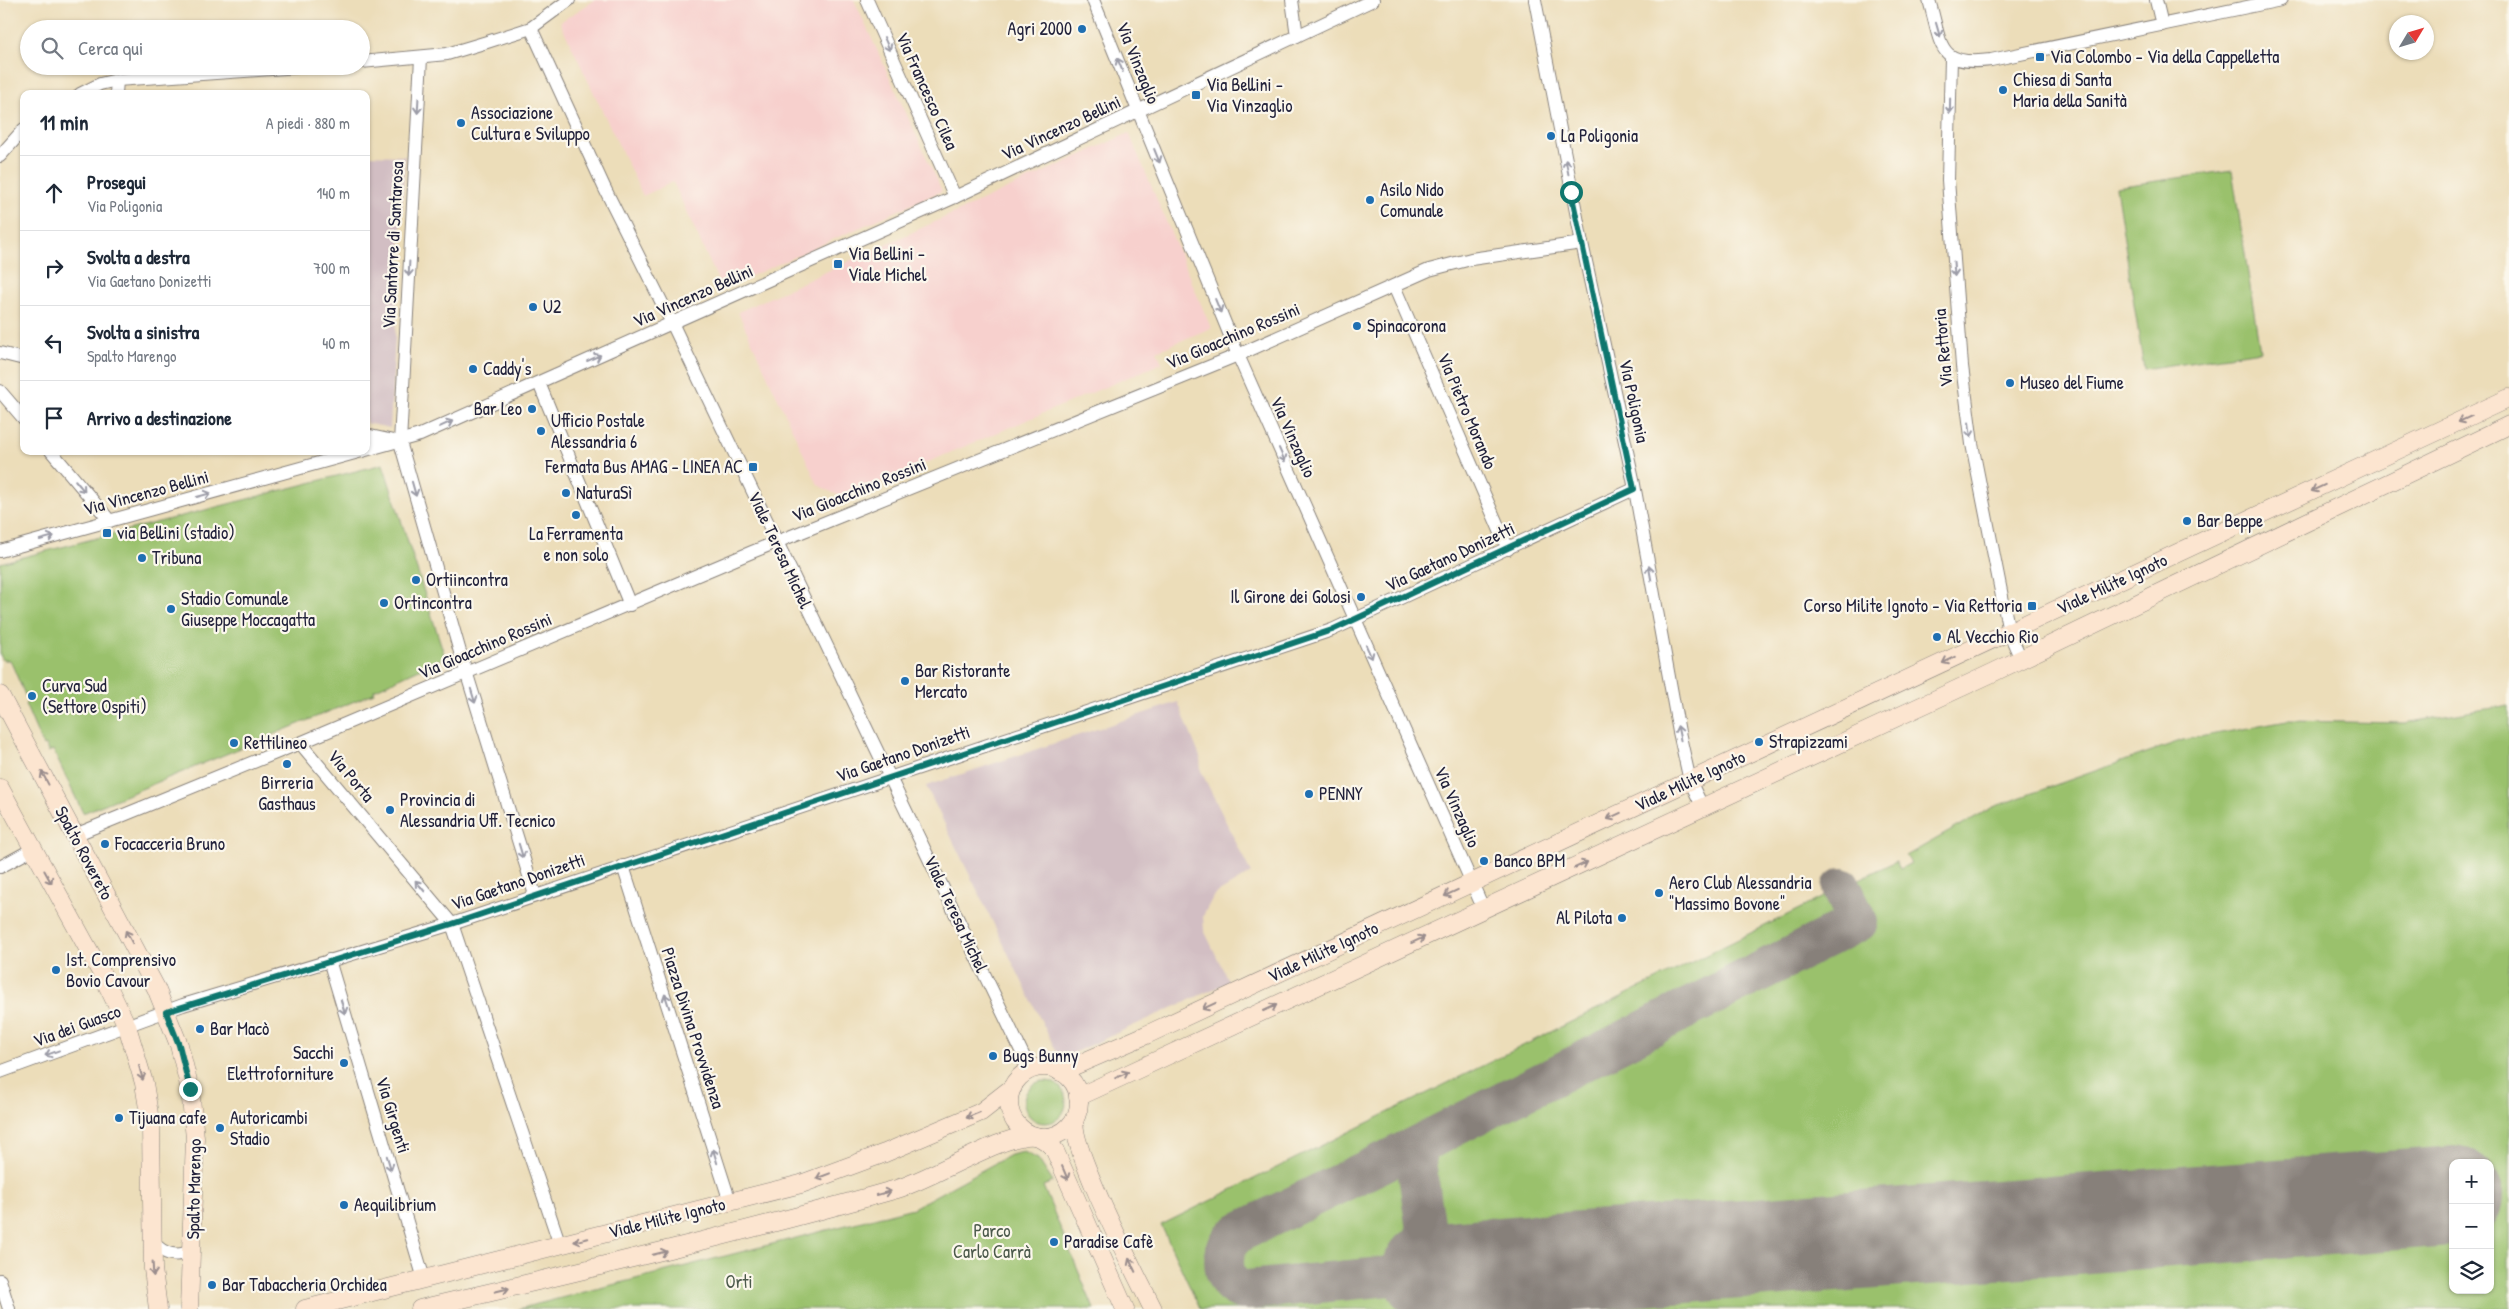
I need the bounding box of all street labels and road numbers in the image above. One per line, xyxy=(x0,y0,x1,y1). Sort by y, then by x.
street label: Via Vinzaglio xyxy=(1111,18,1166,108)
street label: Via Francesco Cilea xyxy=(890,28,965,154)
street label: Via Vincenzo Bellini xyxy=(997,89,1125,166)
street label: Via Santorre di Santarosa xyxy=(376,161,409,329)
street label: Via Vincenzo Bellini xyxy=(629,258,757,333)
street label: Via Gioacchino Rossini xyxy=(1162,296,1303,375)
street label: Via Rettoria xyxy=(1927,308,1958,388)
street label: Via Pietro Morando xyxy=(1432,349,1503,473)
street label: Via Poligonia xyxy=(1613,357,1656,445)
street label: Via Vinzaglio xyxy=(1264,392,1322,481)
street label: Via Gioacchino Rossini xyxy=(788,451,930,528)
street label: Via Vincenzo Bellini xyxy=(80,464,212,521)
street label: Viale Teresa Michel xyxy=(742,487,819,613)
street label: Via Gaetano Donizetti xyxy=(1381,516,1519,598)
street label: Viale Milite Ignoto xyxy=(2052,547,2171,620)
street label: Via Gioacchino Rossini xyxy=(414,606,555,685)
street label: Via Gaetano Donizetti xyxy=(832,719,973,788)
street label: Via Porta xyxy=(322,744,381,807)
street label: Viale Milite Ignoto xyxy=(1630,744,1749,817)
street label: Via Vinzaglio xyxy=(1428,762,1486,851)
street label: Spalto Rovereto xyxy=(49,802,120,904)
street label: Via Gaetano Donizetti xyxy=(447,847,588,916)
street label: Viale Teresa Michel xyxy=(918,851,995,977)
street label: Viale Milite Ignoto xyxy=(1263,915,1382,988)
street label: Piazza Divina Provvidenza xyxy=(656,944,731,1112)
street label: Via dei Guasco xyxy=(29,998,124,1053)
street label: Via Girgenti xyxy=(370,1074,417,1156)
street label: Spalto Marengo xyxy=(180,1138,207,1240)
street label: Viale Milite Ignoto xyxy=(606,1191,728,1244)

